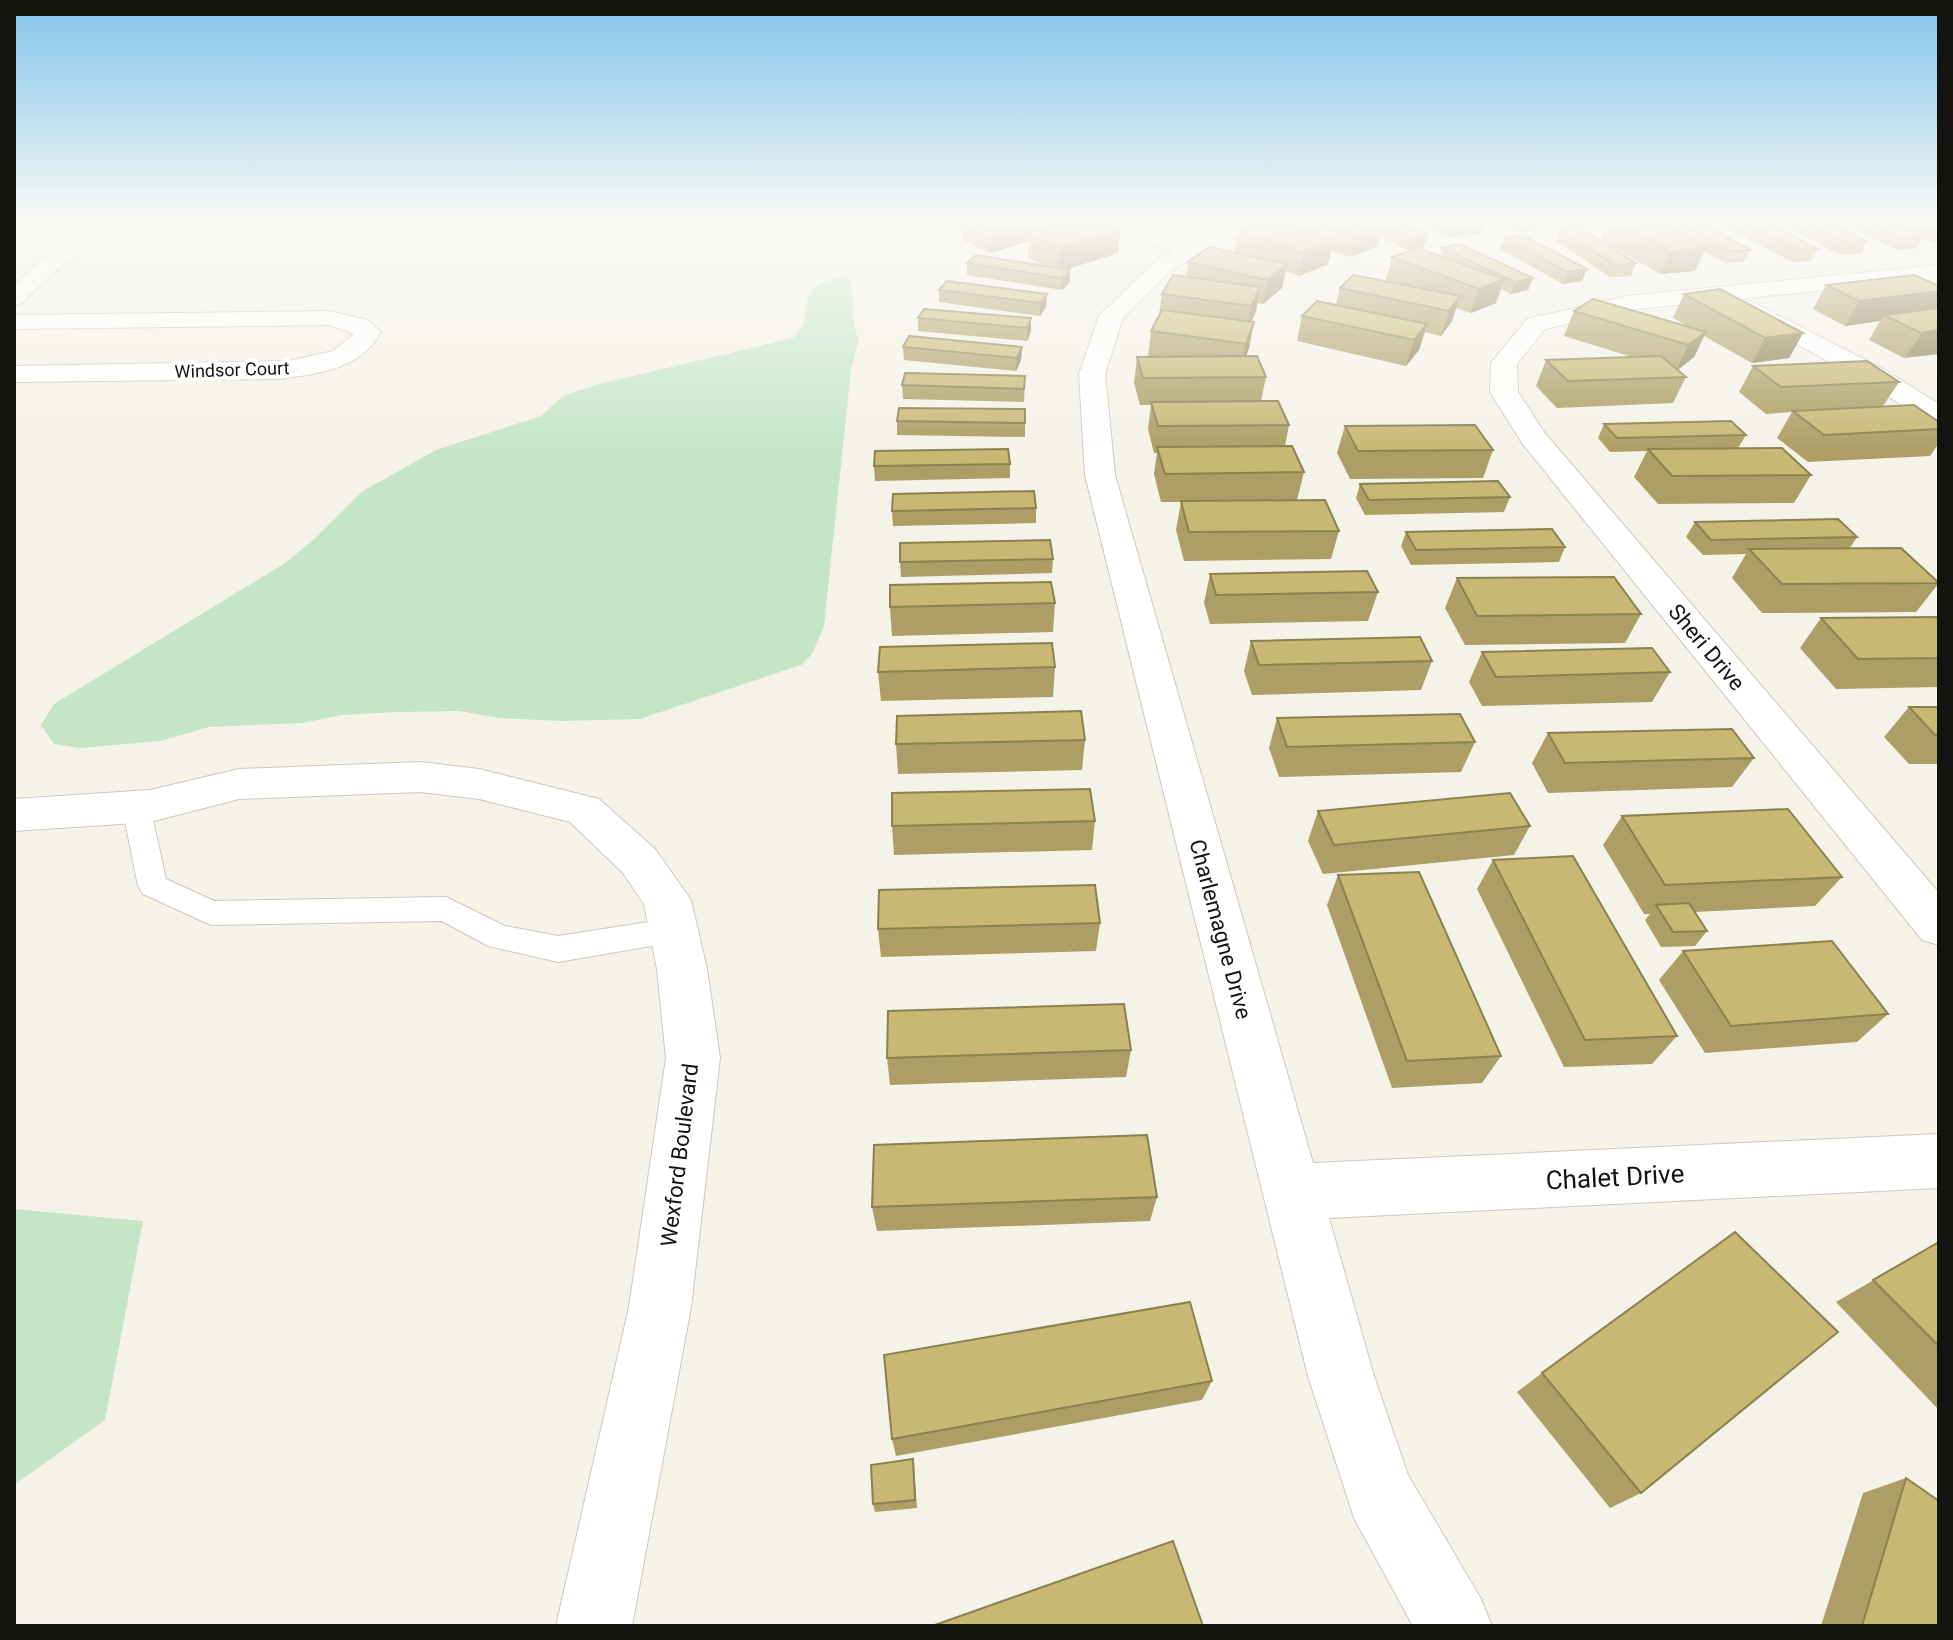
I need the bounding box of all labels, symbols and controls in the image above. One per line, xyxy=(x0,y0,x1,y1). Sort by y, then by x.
street label: Windsor Court xyxy=(174,357,290,382)
street label: Sheri Drive xyxy=(1663,599,1750,695)
street label: Charlemagne Drive xyxy=(1184,836,1257,1022)
street label: Wexford Boulevard xyxy=(656,1062,703,1248)
street label: Chalet Drive xyxy=(1545,1158,1685,1196)

